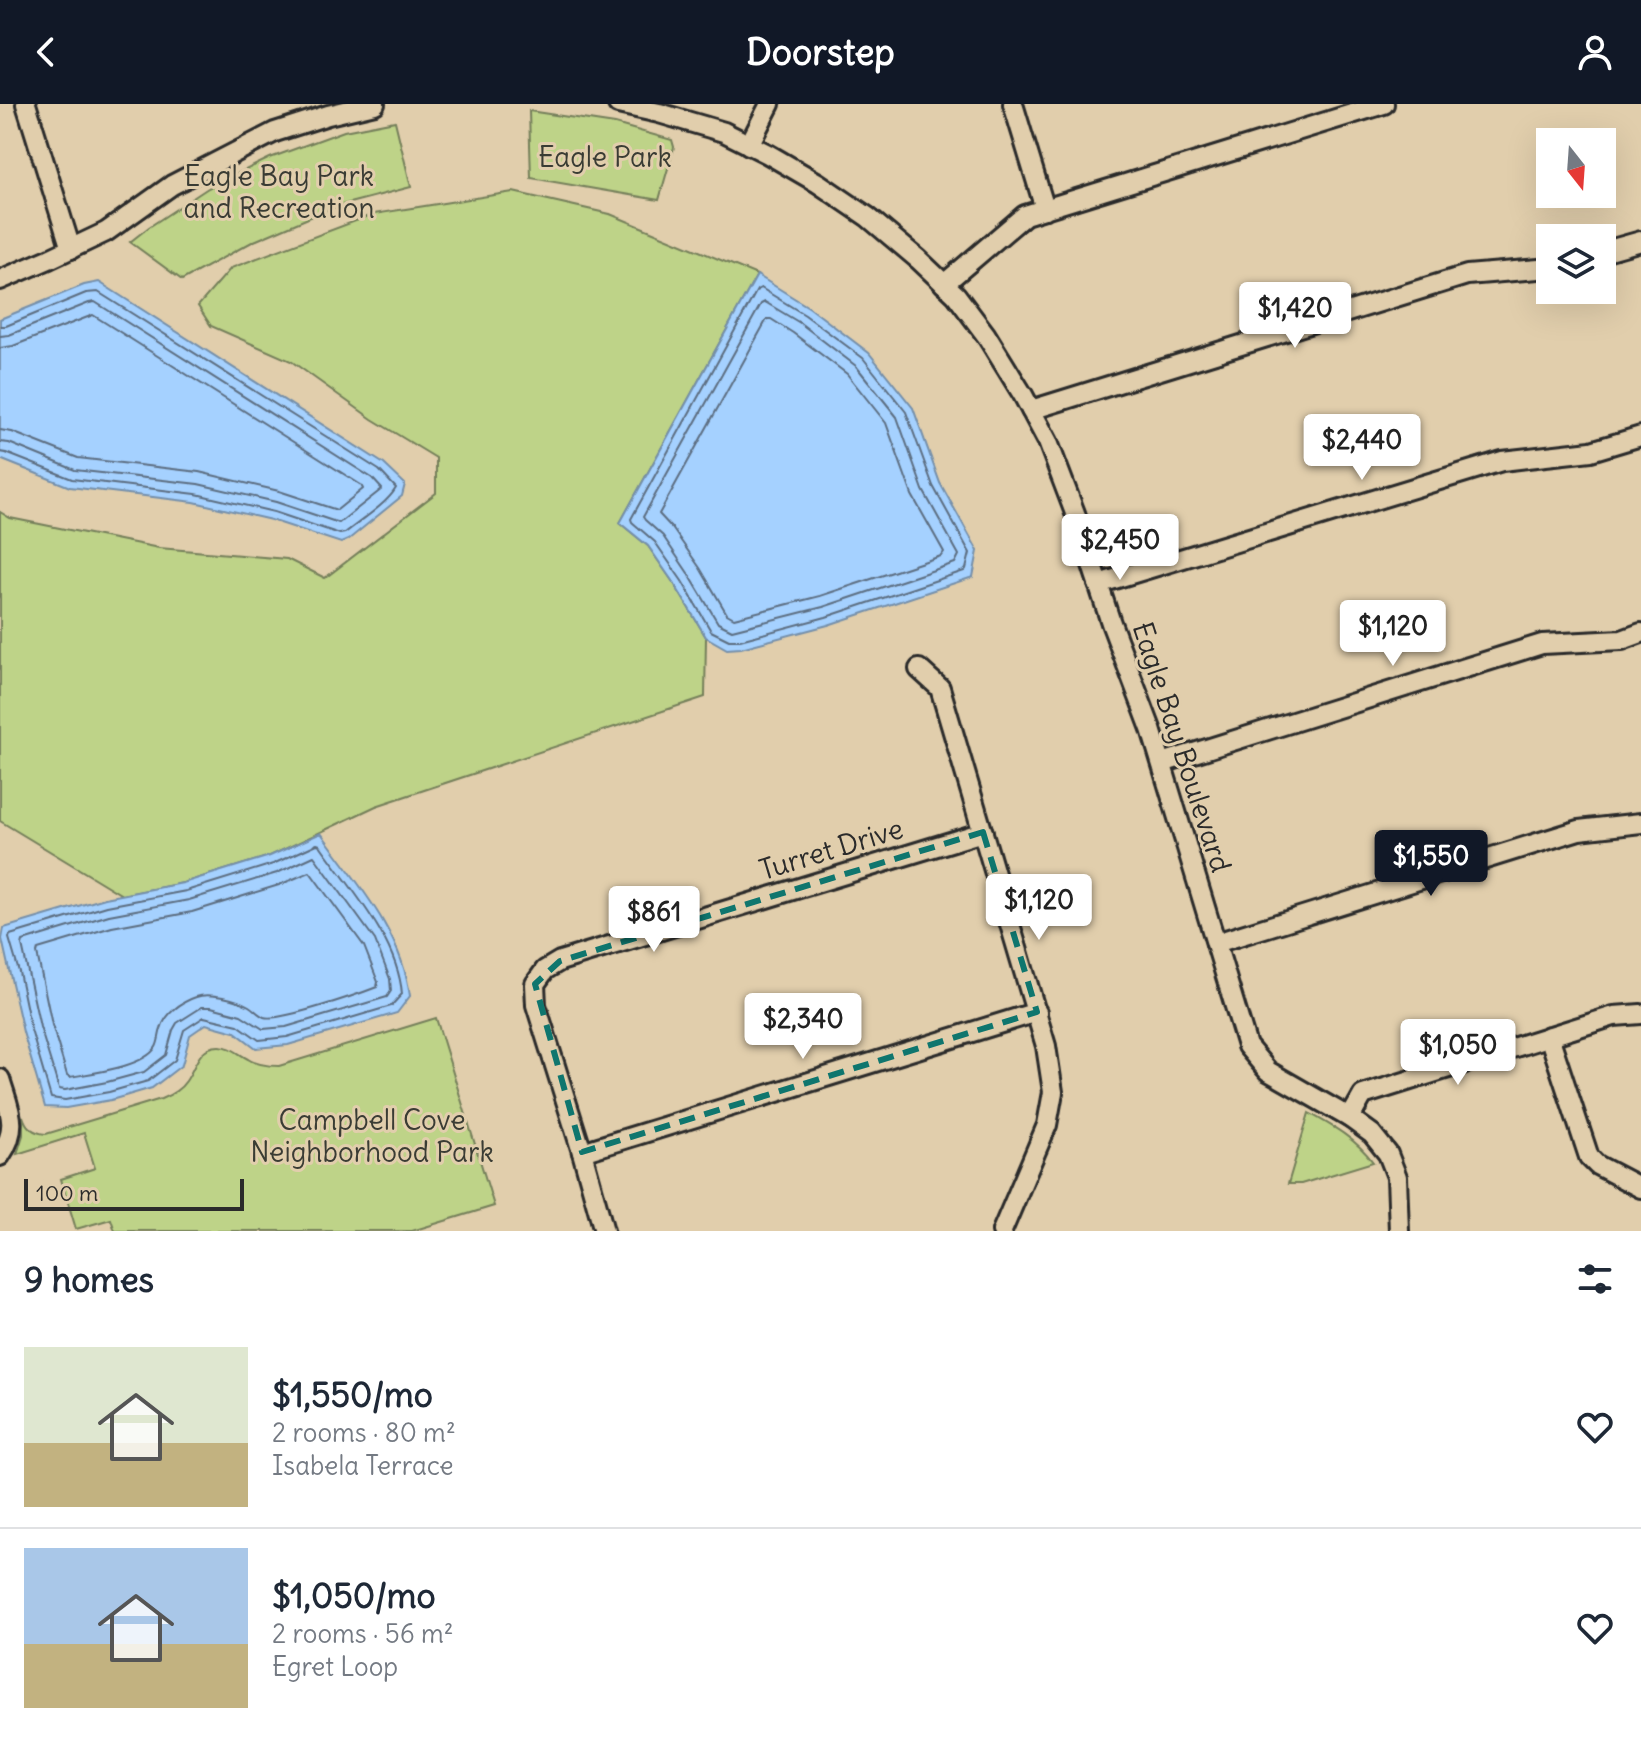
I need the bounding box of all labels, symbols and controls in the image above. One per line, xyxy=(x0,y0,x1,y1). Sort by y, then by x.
icon: back xyxy=(24,30,68,74)
text: Doorstep xyxy=(746,30,895,75)
icon: person xyxy=(1573,30,1617,74)
north arrow xyxy=(1536,128,1616,208)
map controls xyxy=(1536,128,1616,304)
park label: Eagle Park xyxy=(538,139,672,175)
park label: Eagle Bay Park and Recreation xyxy=(183,158,375,226)
button: layers xyxy=(1536,224,1616,304)
pin: $1,420 xyxy=(1230,282,1360,350)
text: $1,420 xyxy=(1257,291,1333,324)
pin: $2,440 xyxy=(1297,414,1427,482)
text: $2,440 xyxy=(1322,423,1402,456)
pin: $2,450 xyxy=(1055,514,1185,582)
text: $2,450 xyxy=(1080,523,1160,556)
pin: $1,120 xyxy=(1328,600,1458,668)
text: $1,120 xyxy=(1358,609,1428,642)
street label: Eagle Bay Boulevard xyxy=(1125,617,1239,877)
street label: Turret Drive xyxy=(755,810,907,888)
pin: $1,550 xyxy=(1366,830,1496,898)
text: $1,550 xyxy=(1393,839,1469,872)
pin: $1,120 xyxy=(974,874,1104,942)
text: $1,120 xyxy=(1004,883,1074,916)
pin: $861 xyxy=(607,886,701,954)
text: $861 xyxy=(627,895,681,928)
pin: $2,340 xyxy=(738,993,868,1061)
text: $2,340 xyxy=(762,1002,844,1035)
pin: $1,050 xyxy=(1393,1019,1523,1087)
text: $1,050 xyxy=(1419,1028,1497,1061)
park label: Campbell Cove Neighborhood Park xyxy=(250,1102,494,1170)
scale bar xyxy=(24,1175,244,1211)
text: 100 m xyxy=(36,1179,98,1207)
icon: filters xyxy=(1573,1257,1617,1301)
text: 9 homes xyxy=(24,1258,154,1301)
text: $1,550/mo xyxy=(272,1373,433,1416)
icon: home xyxy=(88,1379,184,1475)
icon: heart xyxy=(1573,1405,1617,1449)
text: 2 rooms · 80 m² xyxy=(272,1416,456,1449)
text: Isabela Terrace xyxy=(272,1449,453,1482)
text: $1,050/mo xyxy=(272,1574,436,1617)
icon: home xyxy=(88,1580,184,1676)
icon: heart xyxy=(1573,1606,1617,1650)
text: 2 rooms · 56 m² xyxy=(272,1617,453,1650)
text: Egret Loop xyxy=(272,1650,398,1683)

